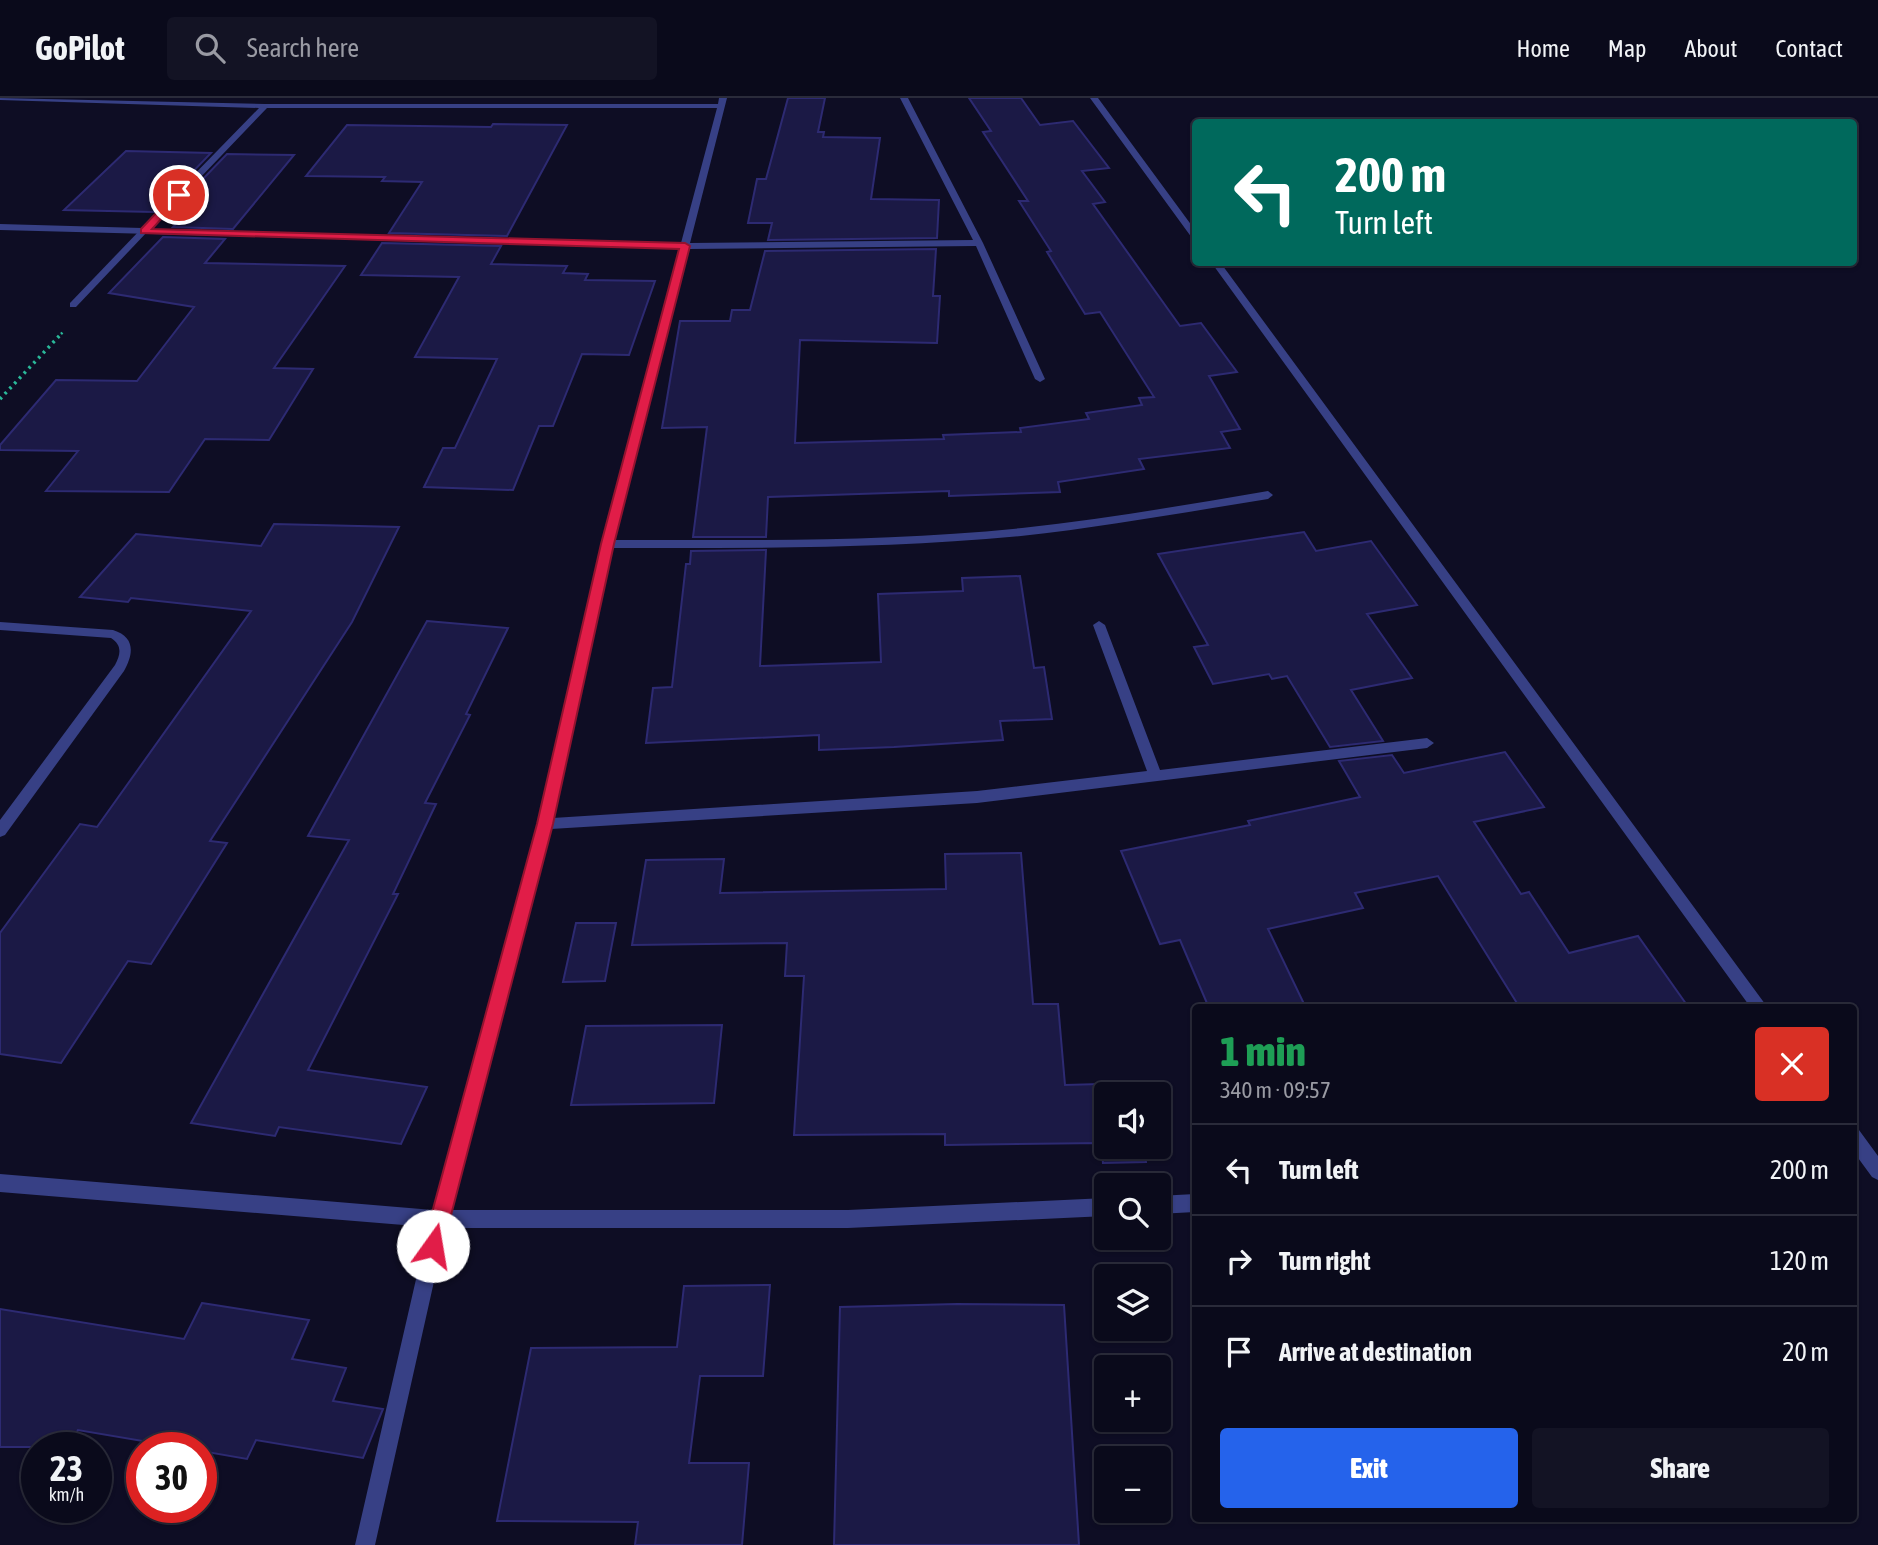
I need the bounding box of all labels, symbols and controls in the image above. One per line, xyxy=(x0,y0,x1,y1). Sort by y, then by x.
search box xyxy=(167,17,657,80)
text: GoPilot xyxy=(35,29,125,67)
icon: search xyxy=(191,29,229,67)
text: Search here xyxy=(247,33,359,63)
text: Home xyxy=(1516,35,1570,62)
text: Map xyxy=(1608,35,1646,62)
text: About xyxy=(1684,35,1737,62)
text: Contact xyxy=(1775,35,1843,62)
text: 200 m xyxy=(1335,146,1446,202)
icon: left xyxy=(1220,147,1311,238)
pin xyxy=(149,165,209,225)
icon: arrive xyxy=(160,176,198,214)
text: Turn left xyxy=(1335,204,1433,241)
text: 1 min xyxy=(1220,1027,1306,1075)
button: close xyxy=(1755,1027,1829,1101)
text: 340 m · 09:57 xyxy=(1220,1077,1331,1103)
map controls xyxy=(1094,1082,1171,1523)
button: sound xyxy=(1094,1082,1171,1159)
icon: left xyxy=(1220,1151,1258,1189)
text: Turn left xyxy=(1279,1155,1359,1185)
text: 200 m xyxy=(1770,1155,1829,1185)
button: search xyxy=(1094,1173,1171,1250)
position arrow xyxy=(396,1209,470,1283)
icon: right xyxy=(1220,1242,1258,1280)
text: Turn right xyxy=(1279,1246,1370,1276)
text: 120 m xyxy=(1770,1246,1829,1276)
button: layers xyxy=(1094,1264,1171,1341)
icon: arrive xyxy=(1220,1333,1258,1371)
text: Arrive at destination xyxy=(1279,1337,1472,1367)
text: 20 m xyxy=(1782,1337,1829,1367)
button: + xyxy=(1094,1355,1171,1432)
button: Exit xyxy=(1220,1428,1518,1508)
button: Share xyxy=(1532,1428,1829,1508)
speed limit sign: 30 xyxy=(126,1432,217,1523)
button: − xyxy=(1094,1446,1171,1523)
text: 23 xyxy=(50,1448,83,1488)
text: km/h xyxy=(49,1484,84,1505)

